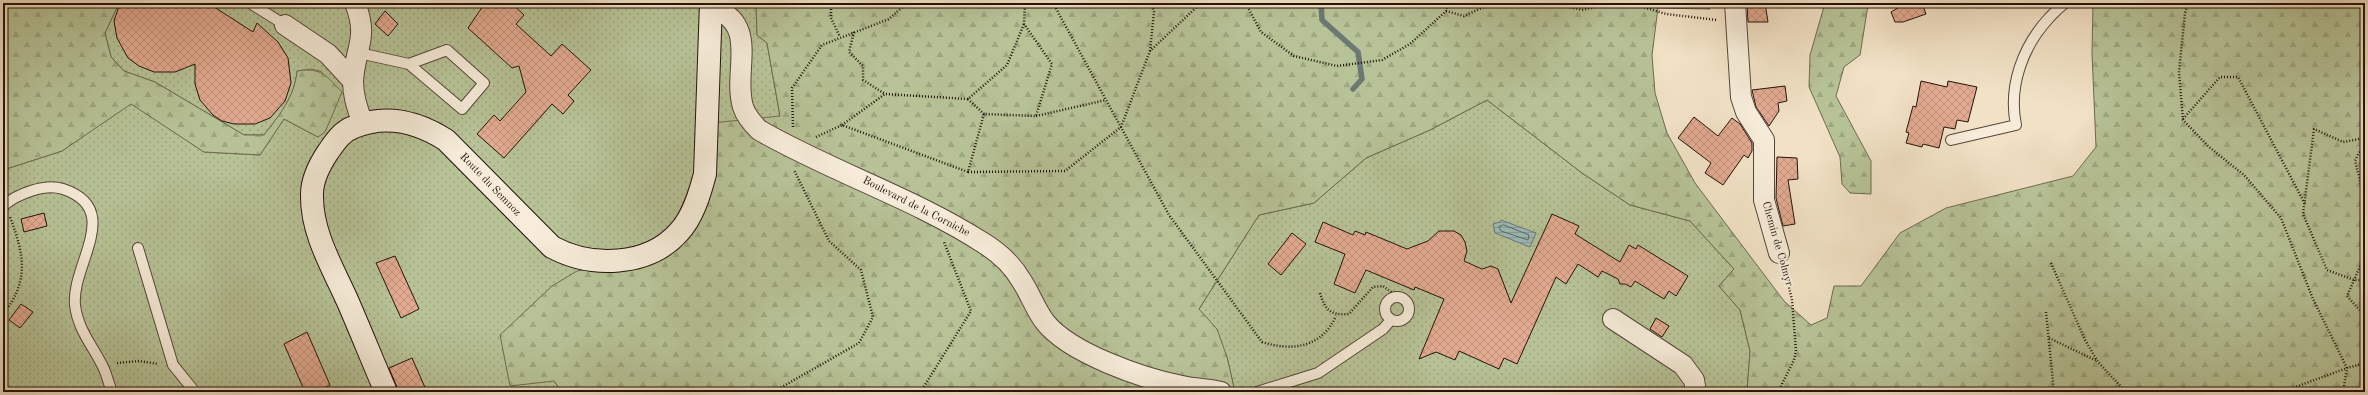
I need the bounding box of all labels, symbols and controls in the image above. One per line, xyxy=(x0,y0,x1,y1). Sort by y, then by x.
street label: Route du Semnoz xyxy=(457,151,523,219)
street label: Boulevard de la Corniche xyxy=(861,175,971,239)
street label: Chemin de Colmyr xyxy=(1760,200,1795,288)

